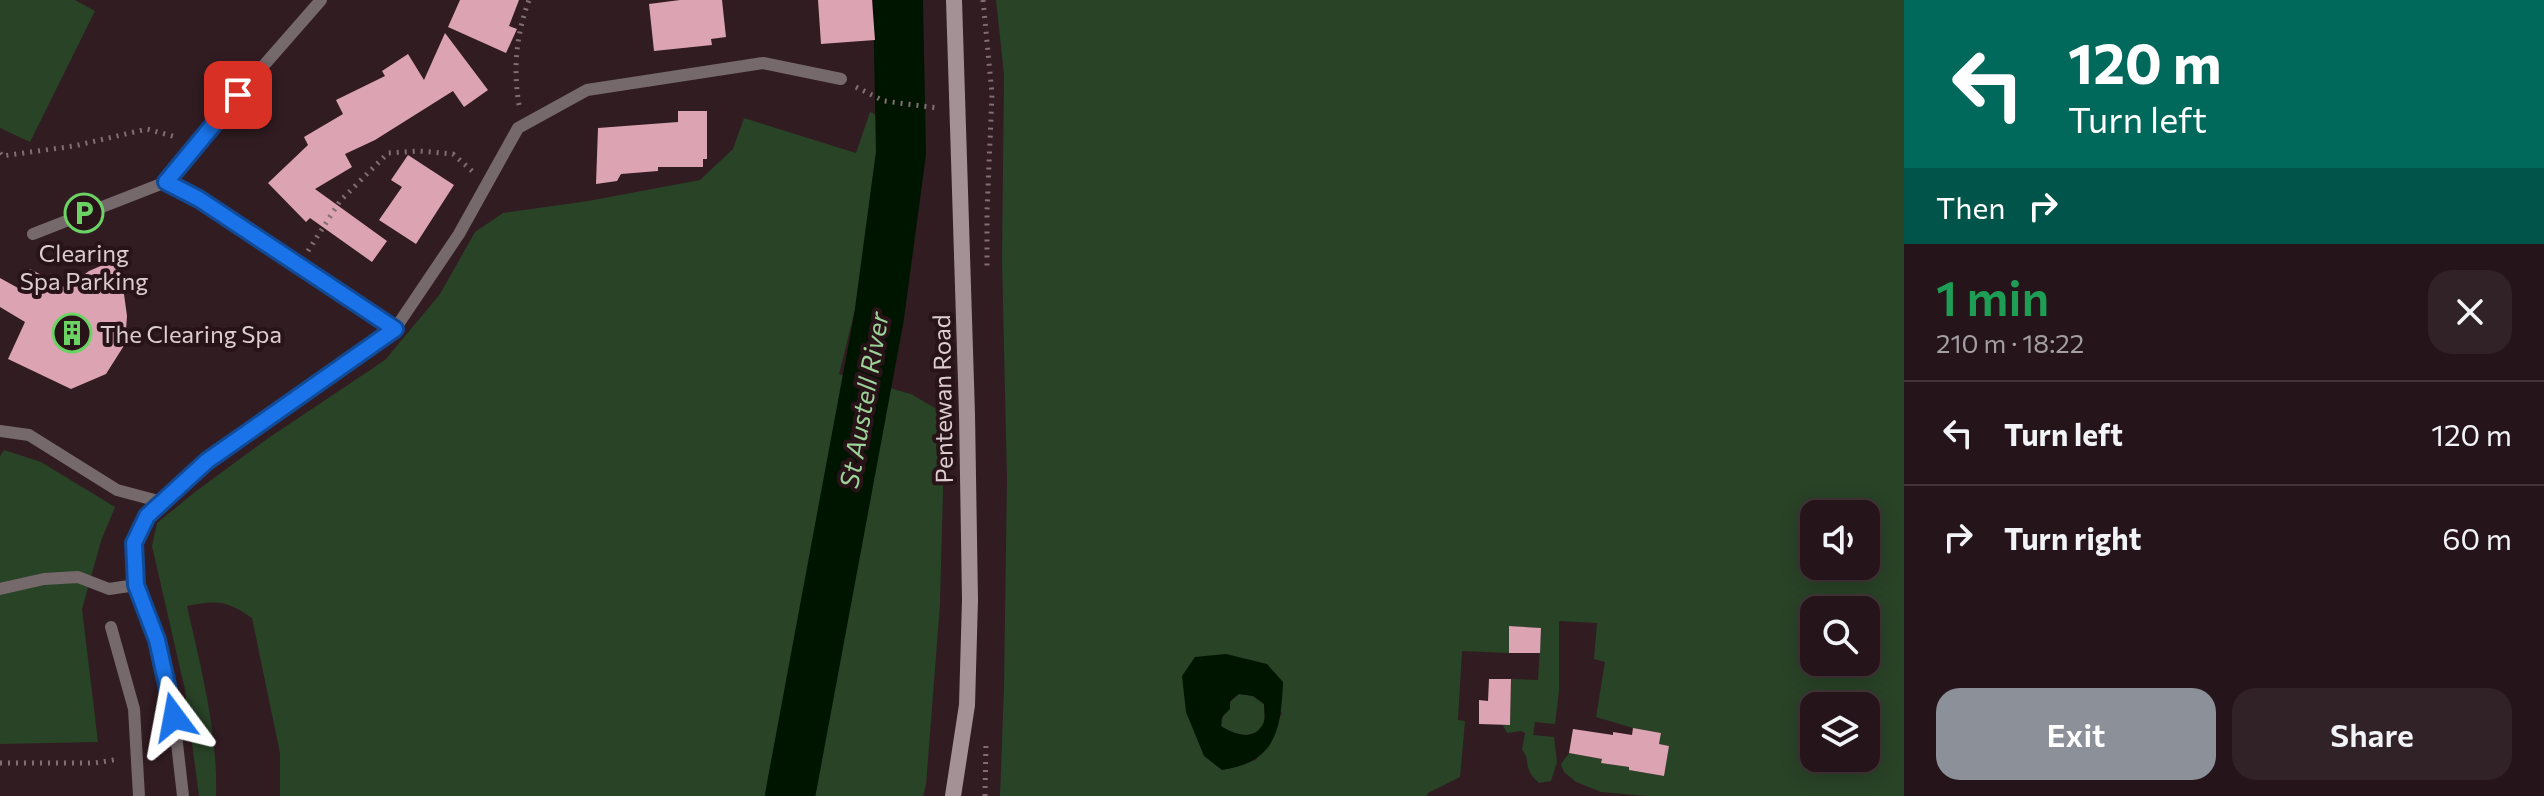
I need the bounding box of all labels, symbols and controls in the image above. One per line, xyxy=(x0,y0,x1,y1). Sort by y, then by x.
text: 120 m xyxy=(2068,27,2222,96)
icon: left xyxy=(1936,32,2040,136)
pin xyxy=(204,61,272,129)
icon: arrive xyxy=(216,73,260,117)
text: Turn left xyxy=(2068,96,2207,140)
icon: right xyxy=(2021,184,2065,228)
text: Then xyxy=(1936,188,2005,225)
parking icon: Clearing Spa Parking xyxy=(63,192,105,234)
place label: Clearing Spa Parking xyxy=(20,238,148,295)
text: 1 min xyxy=(1936,267,2049,326)
button: close xyxy=(2428,270,2512,354)
water label: St Austell River xyxy=(832,308,894,490)
building icon: The Clearing Spa xyxy=(51,312,93,354)
street label: Pentewan Road xyxy=(926,314,958,484)
place label: The Clearing Spa xyxy=(100,319,282,348)
text: 210 m · 18:22 xyxy=(1936,327,2084,358)
icon: left xyxy=(1936,411,1980,455)
text: Turn left xyxy=(2004,415,2123,452)
text: 120 m xyxy=(2431,415,2512,452)
map controls xyxy=(1800,500,1880,772)
button: sound xyxy=(1800,500,1880,580)
icon: right xyxy=(1936,515,1980,559)
text: Turn right xyxy=(2004,519,2141,556)
text: 60 m xyxy=(2442,519,2512,556)
button: search xyxy=(1800,596,1880,676)
position arrow xyxy=(132,675,216,759)
button: Exit xyxy=(1936,688,2216,780)
button: Share xyxy=(2232,688,2512,780)
button: layers xyxy=(1800,692,1880,772)

